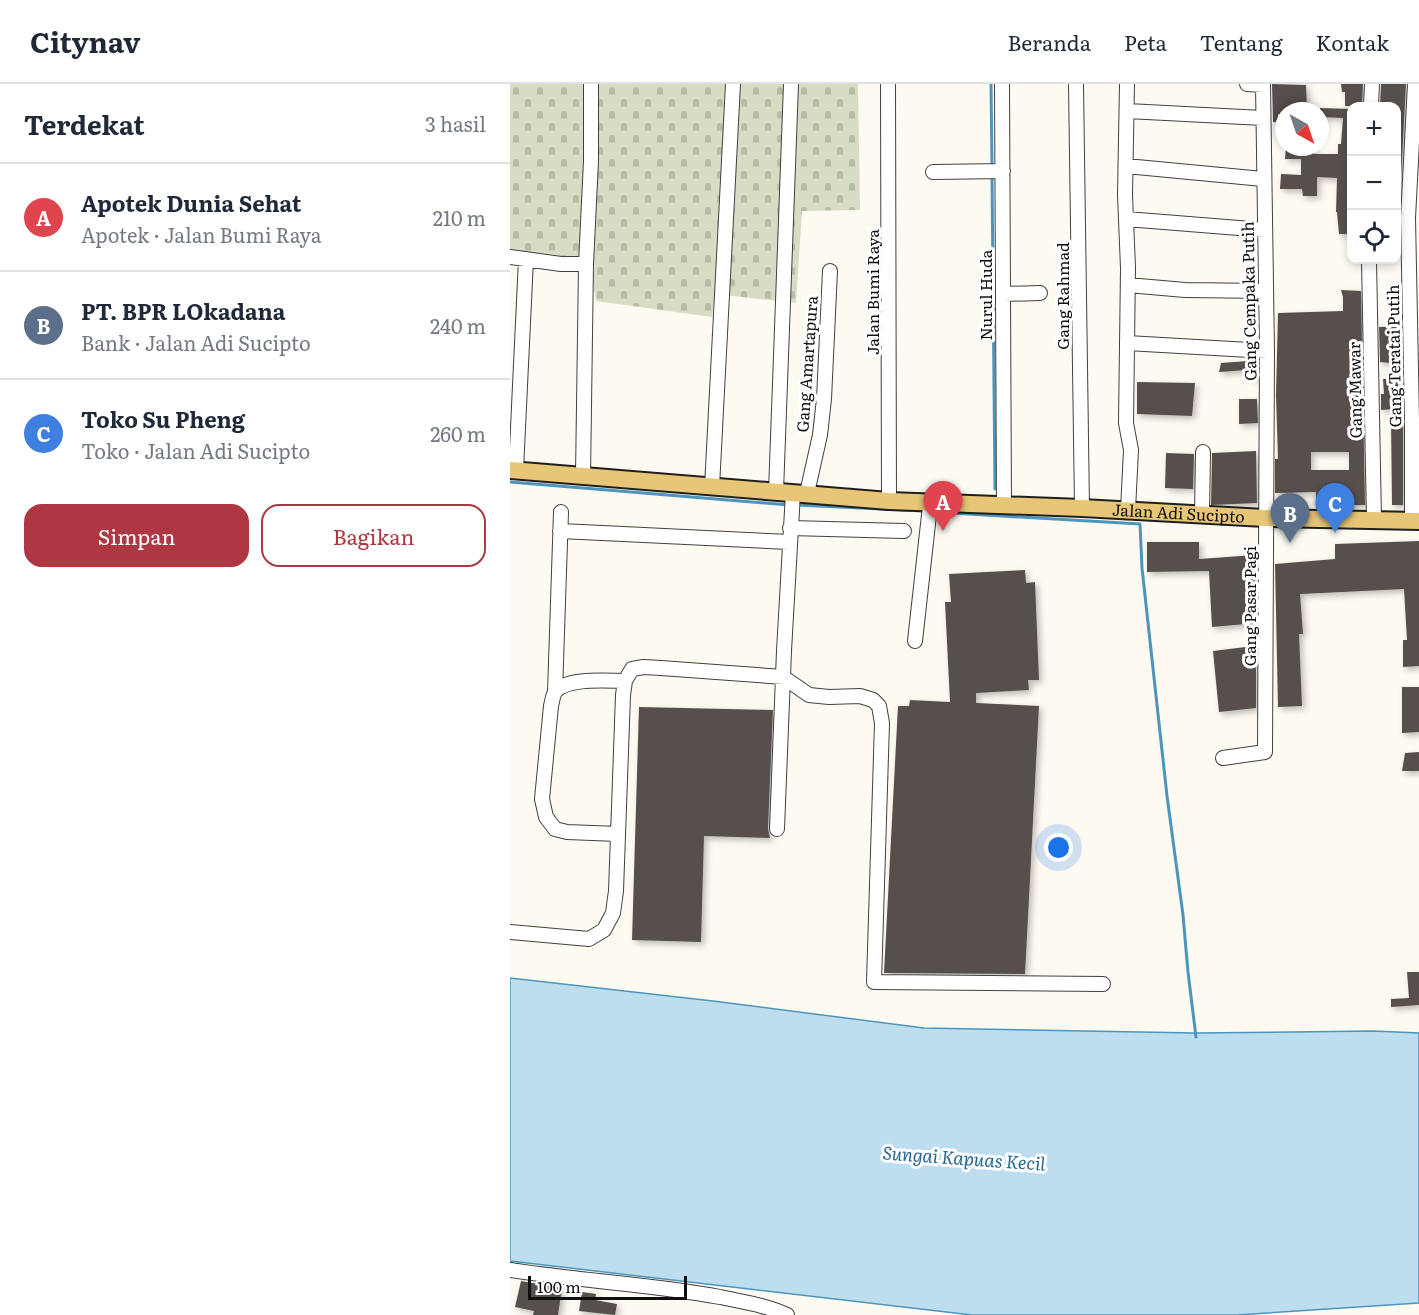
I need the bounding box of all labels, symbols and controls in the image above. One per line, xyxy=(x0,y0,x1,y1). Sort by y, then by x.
text: Citynav xyxy=(30,20,140,62)
text: Beranda xyxy=(1007,26,1091,57)
text: Peta xyxy=(1124,26,1167,57)
text: Tentang xyxy=(1200,26,1283,57)
text: Kontak xyxy=(1316,26,1389,57)
north arrow xyxy=(1275,102,1329,156)
map controls xyxy=(1347,102,1401,264)
button: + xyxy=(1347,102,1401,156)
text: Terdekat xyxy=(24,104,145,143)
text: 3 hasil xyxy=(425,108,486,138)
button: − xyxy=(1347,156,1401,210)
text: Apotek Dunia Sehat xyxy=(81,186,301,219)
text: A xyxy=(36,202,51,232)
text: 210 m xyxy=(433,202,486,232)
button: locate xyxy=(1347,210,1401,264)
text: Apotek · Jalan Bumi Raya xyxy=(81,219,321,249)
street label: Gang Cempaka Putih xyxy=(1235,221,1261,381)
street label: Jalan Bumi Raya xyxy=(860,229,884,355)
street label: Gang Rahmad xyxy=(1050,242,1074,350)
street label: Nurul Huda xyxy=(973,249,997,340)
street label: Gang Teratai Putih xyxy=(1380,284,1406,428)
text: PT. BPR LOkadana xyxy=(81,294,285,327)
street label: Gang Amartapura xyxy=(789,294,823,433)
text: B xyxy=(37,310,50,340)
text: 240 m xyxy=(430,310,486,340)
text: Bank · Jalan Adi Sucipto xyxy=(81,327,311,357)
street label: Gang Mawar xyxy=(1341,341,1367,439)
text: Toko Su Pheng xyxy=(81,402,245,435)
text: C xyxy=(36,418,51,448)
text: 260 m xyxy=(430,418,486,448)
text: Toko · Jalan Adi Sucipto xyxy=(81,435,310,465)
pin: A xyxy=(924,482,962,531)
pin: C xyxy=(1316,484,1354,533)
pin: B xyxy=(1270,494,1310,543)
street label: Jalan Adi Sucipto xyxy=(1112,497,1246,528)
button: Simpan xyxy=(24,504,249,567)
button: Bagikan xyxy=(261,504,486,567)
street label: Gang Pasar Pagi xyxy=(1237,546,1261,666)
your location xyxy=(1044,833,1073,862)
water label: Sungai Kapuas Kecil xyxy=(882,1138,1047,1177)
scale bar xyxy=(528,1273,687,1300)
text: 100 m xyxy=(537,1274,581,1298)

